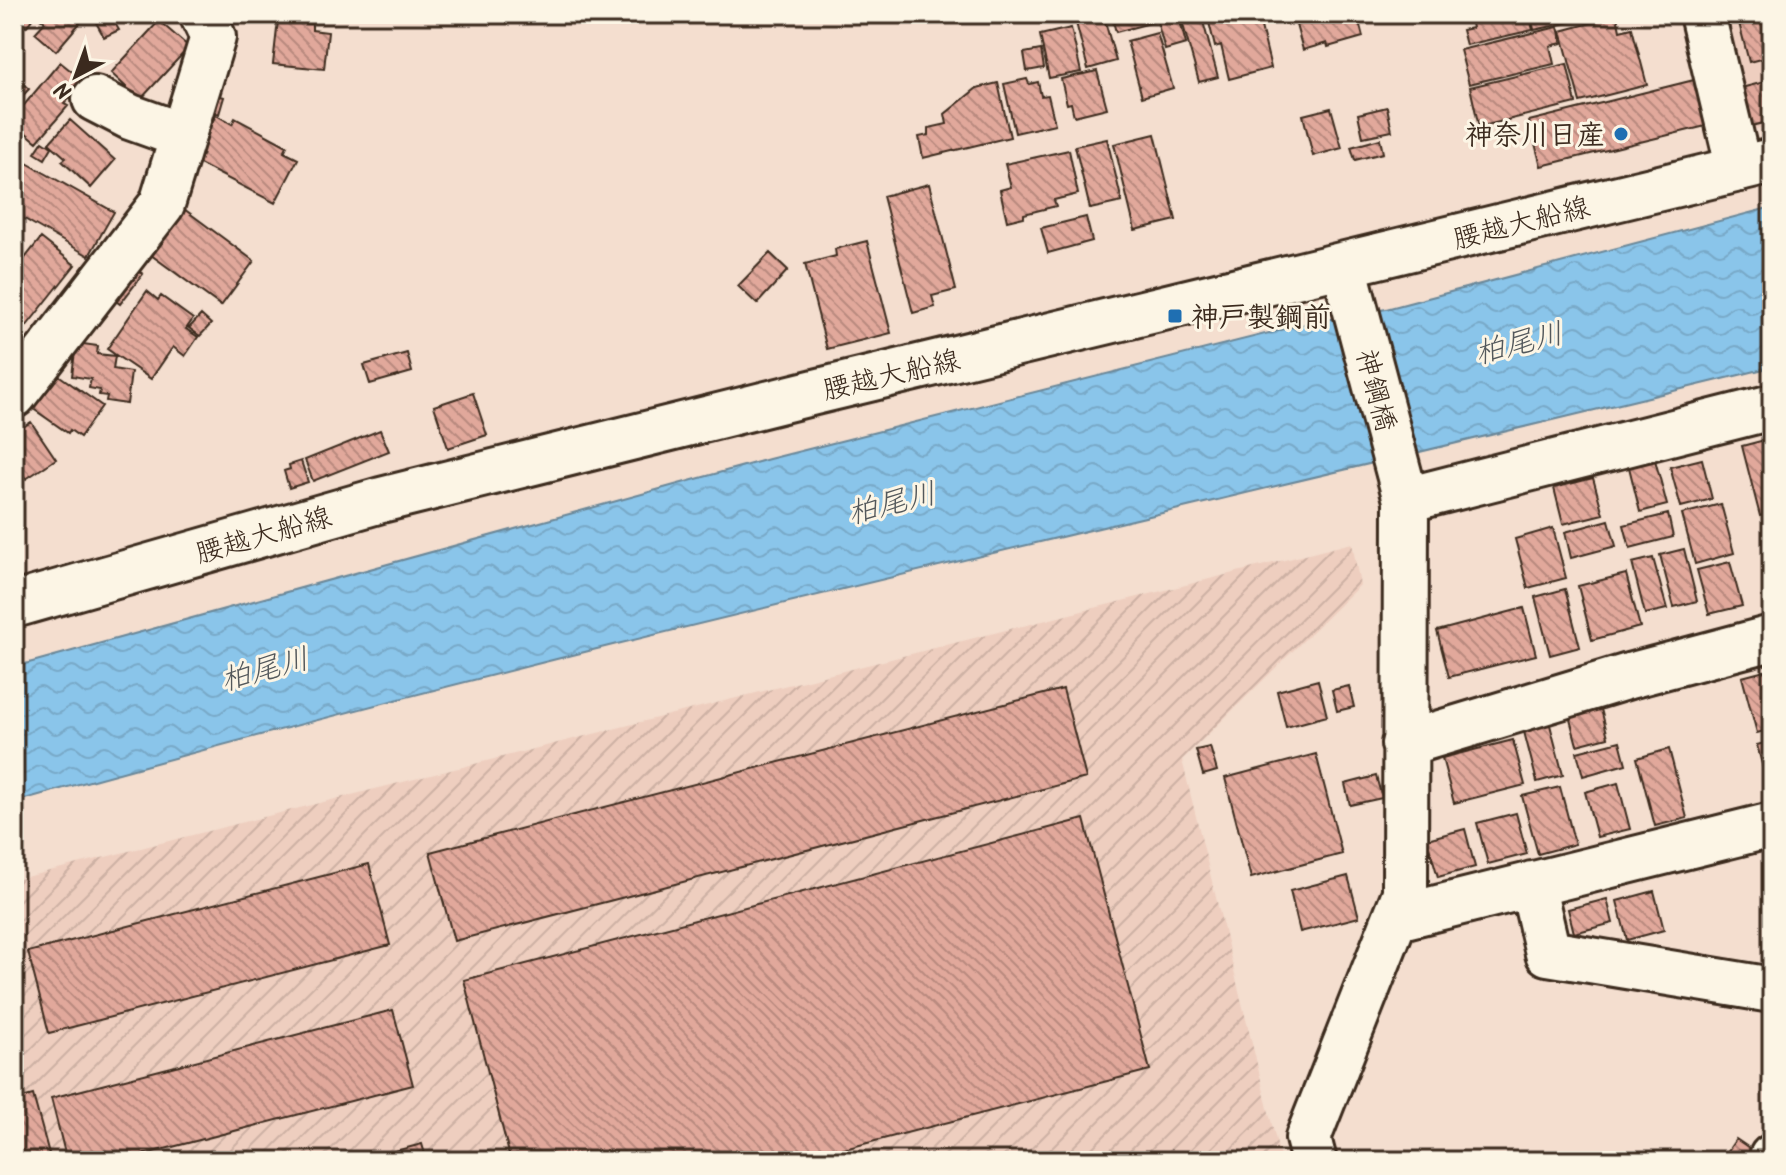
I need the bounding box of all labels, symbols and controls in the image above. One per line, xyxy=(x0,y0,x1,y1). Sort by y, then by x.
north arrow xyxy=(36,36,116,116)
text: N xyxy=(48,71,81,107)
place label: 神奈川日産 xyxy=(1465,114,1605,159)
marker: 神奈川日産 xyxy=(1612,125,1630,143)
street label: 腰越大船線 xyxy=(1448,186,1595,263)
place label: 神戸製鋼前 xyxy=(1191,296,1331,341)
marker: 神戸製鋼前 xyxy=(1166,307,1184,325)
water label: 柏尾川 xyxy=(1470,311,1569,379)
street label: 腰越大船線 xyxy=(818,339,965,414)
street label: 神鋼橋 xyxy=(1342,344,1407,437)
water label: 柏尾川 xyxy=(843,471,942,539)
street label: 腰越大船線 xyxy=(190,495,337,577)
water label: 柏尾川 xyxy=(216,636,315,706)

